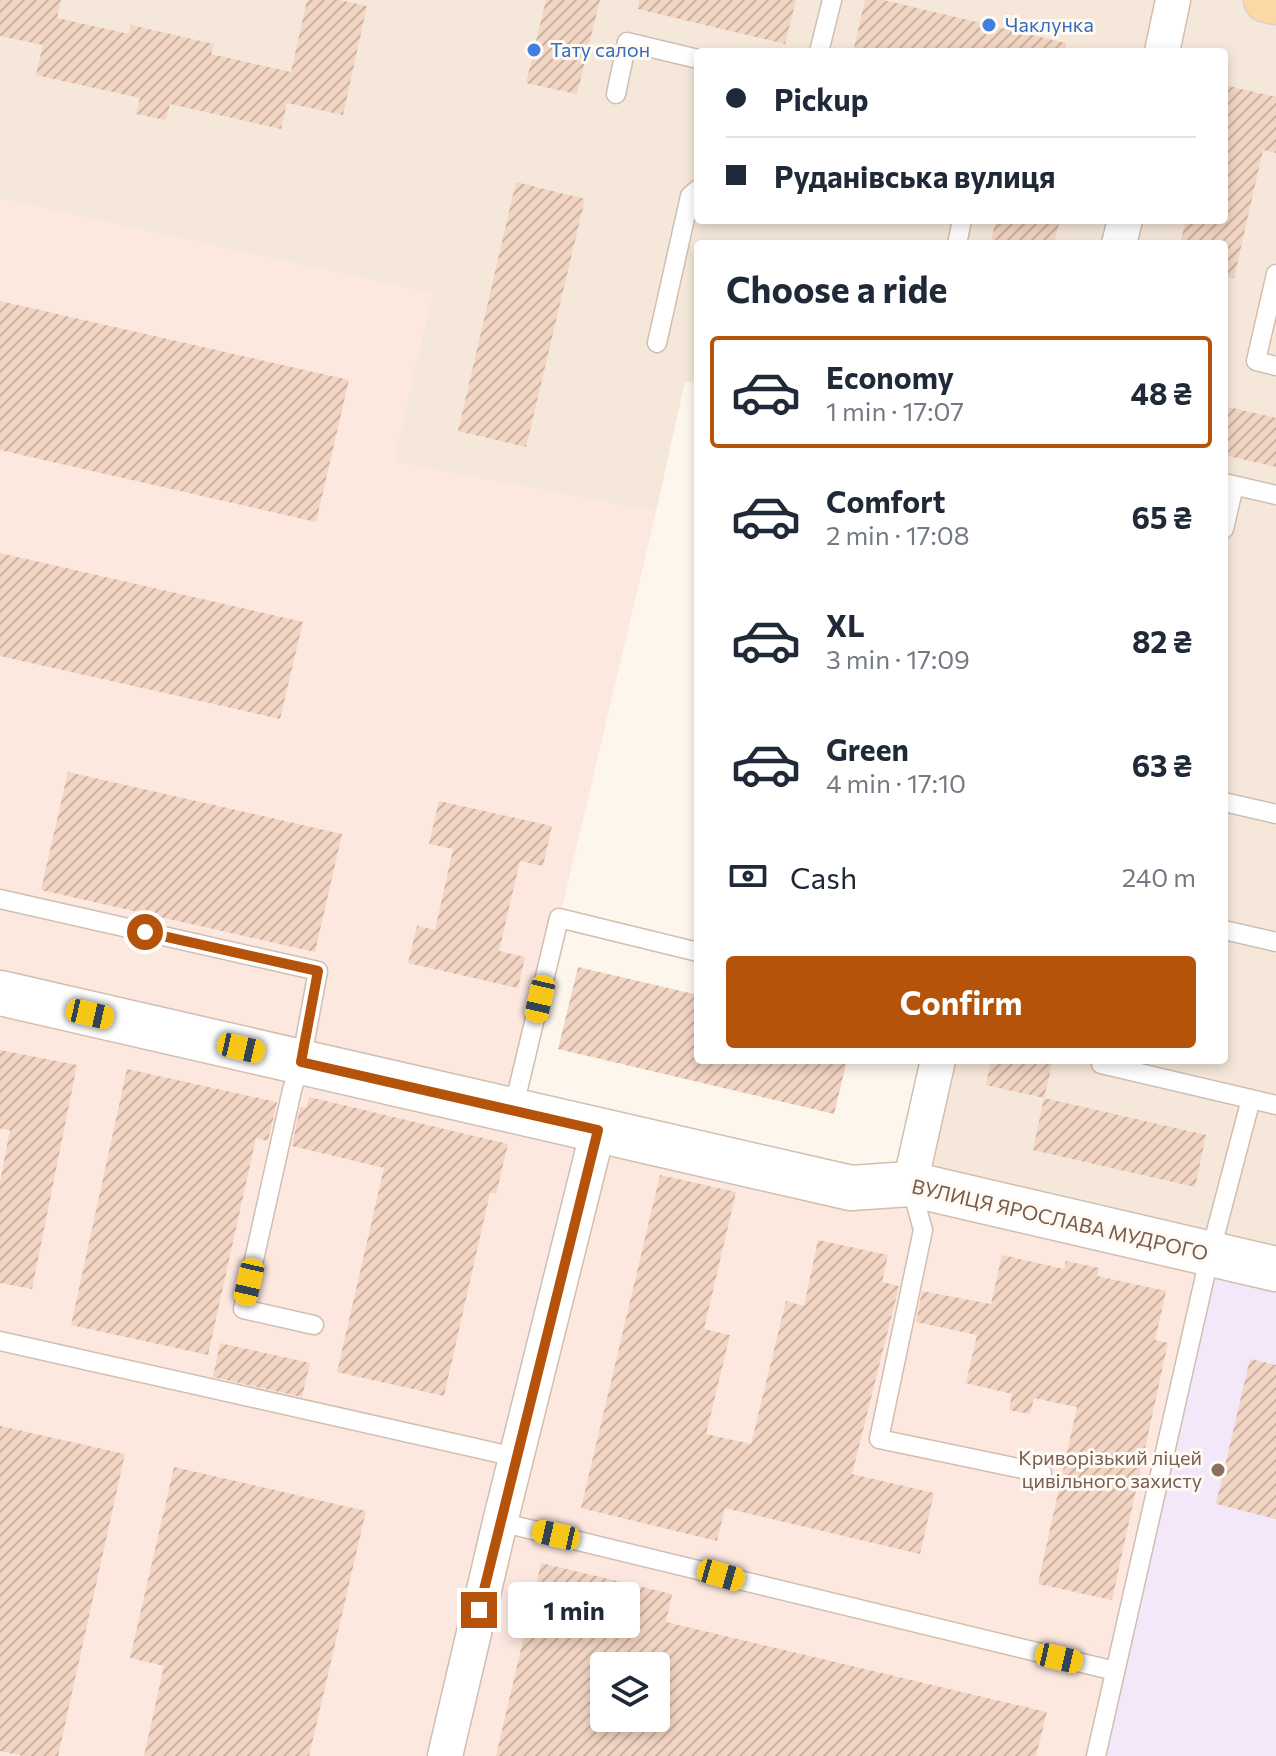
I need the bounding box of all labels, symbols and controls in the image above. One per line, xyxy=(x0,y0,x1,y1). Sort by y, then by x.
place label: Чаклунка xyxy=(1005,12,1094,36)
marker: Чаклунка xyxy=(980,16,998,34)
place label: Тату салон xyxy=(550,37,650,61)
marker: Тату салон xyxy=(525,41,543,59)
text: Pickup xyxy=(774,80,868,117)
text: Руданівська вулиця xyxy=(774,157,1056,194)
text: Choose a ride xyxy=(726,266,947,310)
icon: car xyxy=(730,356,802,428)
text: Economy xyxy=(826,358,954,395)
text: 48 ₴ xyxy=(1130,374,1192,411)
text: 1 min · 17:07 xyxy=(826,395,964,426)
icon: car xyxy=(730,480,802,552)
text: Comfort xyxy=(826,482,945,519)
text: 65 ₴ xyxy=(1131,498,1192,535)
text: 2 min · 17:08 xyxy=(826,519,969,550)
icon: car xyxy=(730,604,802,676)
text: XL xyxy=(826,606,865,643)
text: 82 ₴ xyxy=(1132,622,1192,659)
text: 3 min · 17:09 xyxy=(826,643,970,674)
icon: car xyxy=(730,728,802,800)
text: Green xyxy=(826,730,909,767)
text: 63 ₴ xyxy=(1132,746,1192,783)
text: 4 min · 17:10 xyxy=(826,767,966,798)
icon: cash xyxy=(726,854,770,898)
text: Cash xyxy=(790,858,857,895)
text: 240 m xyxy=(1122,861,1196,892)
route start xyxy=(127,914,163,950)
button: Confirm xyxy=(726,956,1196,1048)
car xyxy=(523,973,557,1025)
car xyxy=(64,997,116,1031)
car xyxy=(215,1031,267,1065)
street label: ВУЛИЦЯ ЯРОСЛАВА МУДРОГО xyxy=(910,1173,1211,1265)
car xyxy=(232,1256,266,1308)
place label: Криворізький ліцей цивільного захисту xyxy=(1018,1445,1202,1492)
marker: Криворізький ліцей цивільного захисту xyxy=(1209,1461,1227,1479)
car xyxy=(530,1518,582,1552)
car xyxy=(695,1557,747,1593)
callout: 1 min xyxy=(507,1582,639,1638)
route end xyxy=(461,1592,497,1628)
text: 1 min xyxy=(543,1594,605,1625)
car xyxy=(1033,1641,1085,1675)
map controls xyxy=(590,1652,670,1732)
button: layers xyxy=(590,1652,670,1732)

